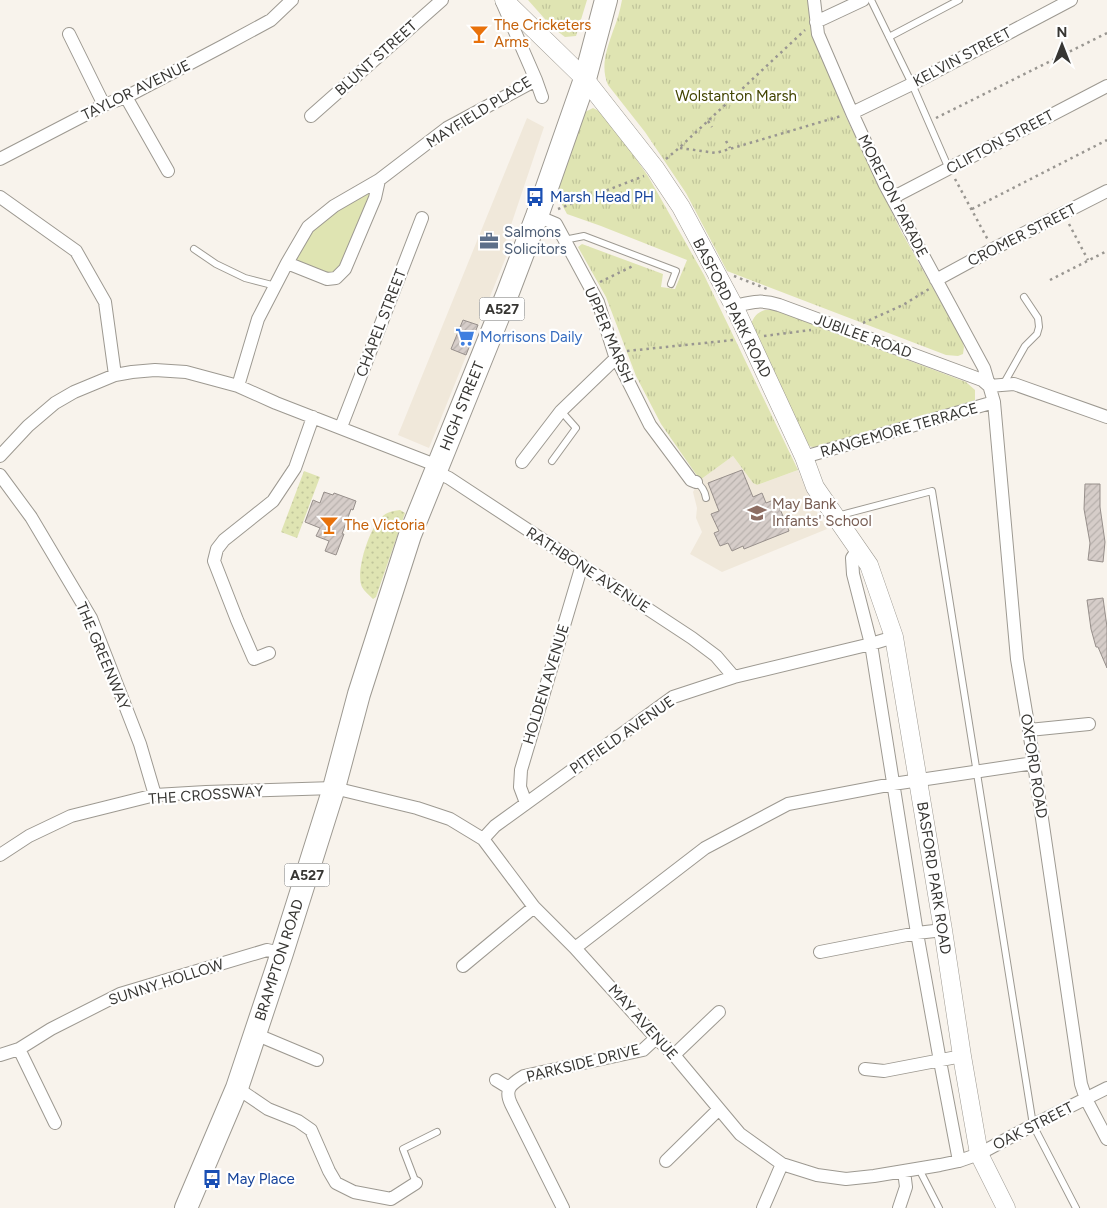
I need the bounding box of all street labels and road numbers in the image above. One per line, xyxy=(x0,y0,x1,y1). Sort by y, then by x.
street label: BLUNT STREET xyxy=(331,16,421,100)
street label: KELVIN STREET xyxy=(910,23,1015,90)
street label: TAYLOR AVENUE xyxy=(79,56,193,124)
street label: MAYFIELD PLACE xyxy=(423,72,535,152)
street label: CLIFTON STREET xyxy=(943,106,1057,178)
street label: MORETON PARADE xyxy=(854,132,932,260)
street label: CROMER STREET xyxy=(965,200,1080,270)
street label: BASFORD PARK ROAD xyxy=(689,235,775,381)
street label: CHAPEL STREET xyxy=(352,266,410,380)
street label: UPPER MARSH xyxy=(581,284,637,386)
road number: A527 xyxy=(480,298,524,320)
street label: JUBILEE ROAD xyxy=(812,310,914,362)
street label: HIGH STREET xyxy=(436,358,488,453)
street label: RANGEMORE TERRACE xyxy=(818,399,980,461)
street label: RATHBONE AVENUE xyxy=(523,523,653,617)
street label: THE GREENWAY xyxy=(72,599,134,713)
street label: HOLDEN AVENUE xyxy=(519,622,573,746)
street label: PITFIELD AVENUE xyxy=(566,692,678,778)
street label: OXFORD ROAD xyxy=(1017,712,1051,820)
street label: THE CROSSWAY xyxy=(148,782,264,808)
street label: BASFORD PARK ROAD xyxy=(913,800,955,956)
road number: A527 xyxy=(284,864,330,886)
street label: BRAMPTON ROAD xyxy=(251,897,307,1023)
street label: SUNNY HOLLOW xyxy=(106,955,226,1009)
street label: MAY AVENUE xyxy=(604,981,682,1063)
street label: PARKSIDE DRIVE xyxy=(524,1040,642,1086)
street label: OAK STREET xyxy=(990,1098,1077,1154)

